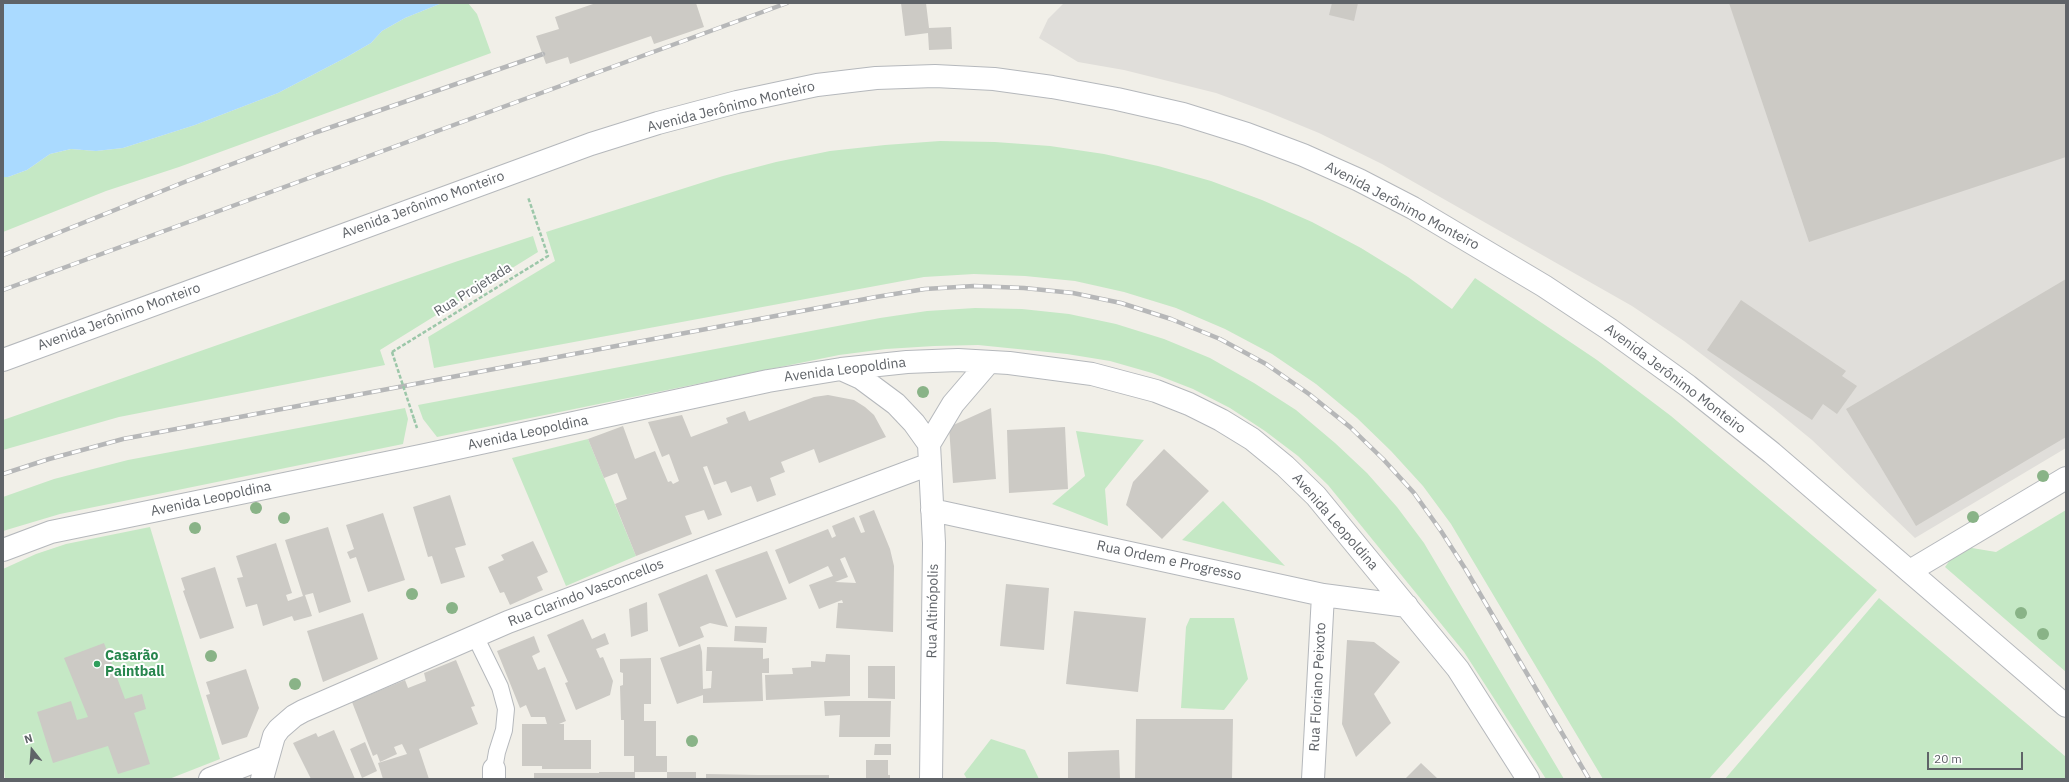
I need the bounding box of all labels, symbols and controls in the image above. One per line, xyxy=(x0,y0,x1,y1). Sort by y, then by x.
street label: Avenida Jerônimo Monteiro xyxy=(645,78,817,136)
street label: Avenida Jerônimo Monteiro xyxy=(1322,158,1482,254)
street label: Avenida Jerônimo Monteiro xyxy=(339,168,507,242)
street label: Rua Projetada xyxy=(431,260,515,320)
street label: Avenida Jerônimo Monteiro xyxy=(35,280,203,354)
street label: Avenida Jerônimo Monteiro xyxy=(1601,320,1749,438)
street label: Avenida Leopoldina xyxy=(783,354,907,386)
street label: Avenida Leopoldina xyxy=(466,412,590,454)
street label: Avenida Leopoldina xyxy=(1288,470,1382,574)
street label: Avenida Leopoldina xyxy=(149,478,273,520)
street label: Rua Ordem e Progresso xyxy=(1095,537,1243,585)
street label: Rua Clarindo Vasconcellos xyxy=(506,555,666,631)
street label: Rua Altinópolis xyxy=(924,564,942,658)
street label: Rua Floriano Peixoto xyxy=(1306,622,1330,752)
place label: Casarão Paintball xyxy=(105,648,164,680)
marker: Casarão Paintball xyxy=(92,659,102,669)
north arrow xyxy=(12,730,52,770)
text: N xyxy=(23,731,34,746)
scale bar xyxy=(1929,744,2025,770)
text: 20 m xyxy=(1934,751,1962,766)

